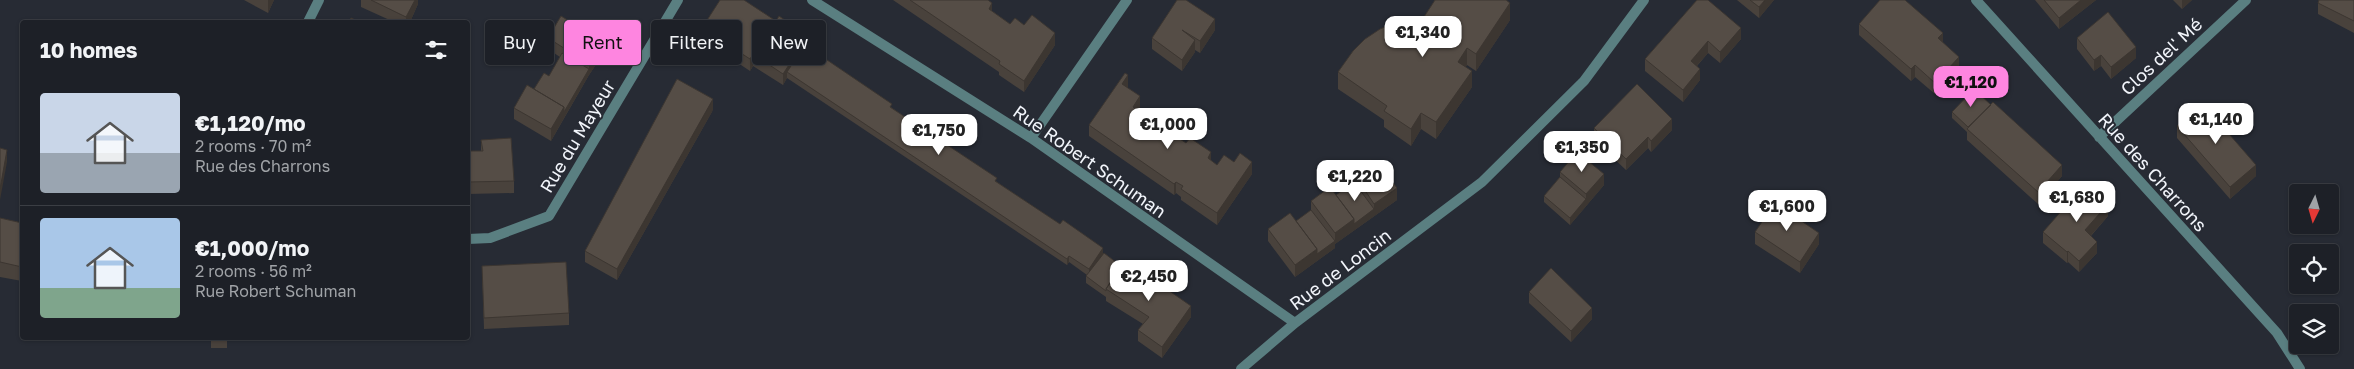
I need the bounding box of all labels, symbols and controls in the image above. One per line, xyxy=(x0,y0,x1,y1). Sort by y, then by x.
street label: Clos del' Mé xyxy=(2116,13,2206,99)
pin: €1,340 xyxy=(1382,15,1464,58)
chip: Buy xyxy=(485,20,554,65)
chip: Rent xyxy=(564,20,641,65)
chip: Filters xyxy=(651,20,742,65)
chip: New xyxy=(752,20,826,65)
text: €1,340 xyxy=(1396,22,1450,42)
icon: filters xyxy=(422,36,450,64)
text: 10 homes xyxy=(40,37,138,63)
pin: €1,120 xyxy=(1930,66,2012,108)
text: €1,120 xyxy=(1944,72,1998,92)
street label: Rue du Mayeur xyxy=(535,76,619,196)
street label: Rue Robert Schuman xyxy=(1009,100,1171,222)
pin: €1,140 xyxy=(2175,102,2257,145)
pin: €1,000 xyxy=(1127,108,1209,150)
street label: Rue des Charrons xyxy=(2094,108,2212,236)
text: €1,140 xyxy=(2189,109,2243,129)
text: €1,120/mo xyxy=(195,110,306,136)
icon: home xyxy=(80,113,140,173)
pin: €1,750 xyxy=(898,114,980,156)
text: €1,000 xyxy=(1140,114,1196,134)
text: €1,750 xyxy=(912,120,966,140)
pin: €1,350 xyxy=(1541,130,1623,173)
text: 2 rooms · 70 m² xyxy=(195,136,311,156)
text: €1,350 xyxy=(1555,137,1609,157)
text: Rue des Charrons xyxy=(195,156,330,176)
pin: €1,220 xyxy=(1314,160,1396,202)
text: €1,220 xyxy=(1328,166,1382,186)
pin: €1,680 xyxy=(2036,180,2118,223)
north arrow xyxy=(2289,184,2339,234)
map controls xyxy=(2289,184,2339,354)
text: €1,680 xyxy=(2049,187,2105,207)
pin: €1,600 xyxy=(1746,190,1828,232)
text: €1,600 xyxy=(1759,196,1815,216)
street label: Rue de Loncin xyxy=(1285,224,1395,314)
text: €1,000/mo xyxy=(195,235,309,261)
icon: home xyxy=(80,238,140,298)
button: locate xyxy=(2289,244,2339,294)
pin: €2,450 xyxy=(1108,260,1190,302)
text: 2 rooms · 56 m² xyxy=(195,261,312,281)
text: €2,450 xyxy=(1121,266,1177,286)
text: Rue Robert Schuman xyxy=(195,281,356,301)
button: layers xyxy=(2289,304,2339,354)

